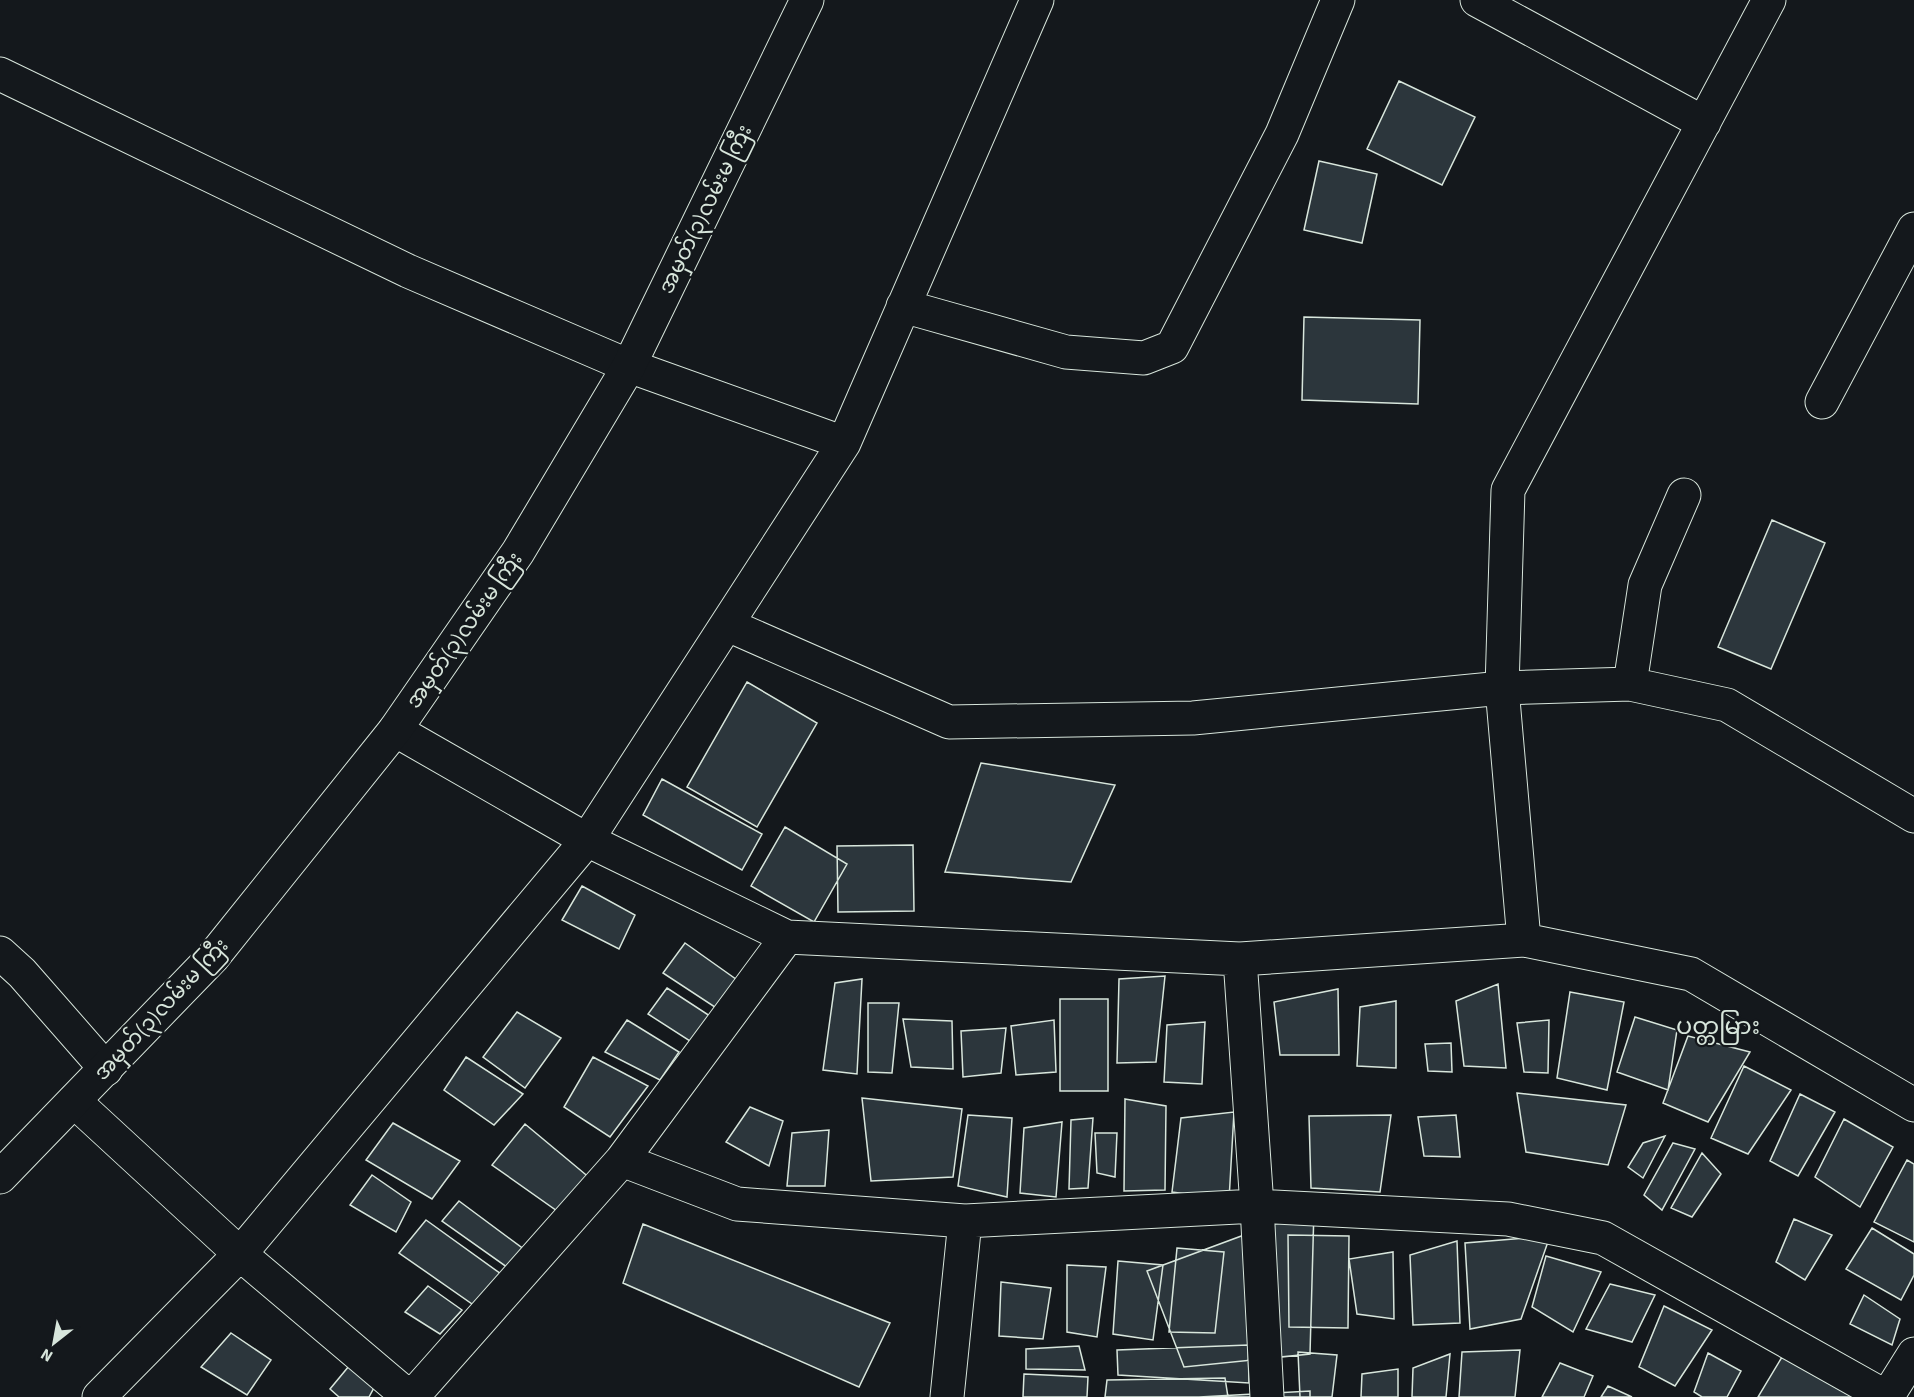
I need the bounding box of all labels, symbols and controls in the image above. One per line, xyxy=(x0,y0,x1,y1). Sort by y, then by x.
street label: အမှတ်(၃)လမ်းမ ကြီး xyxy=(650,119,761,300)
street label: အမှတ်(၃)လမ်းမ ကြီး xyxy=(398,545,531,716)
street label: အမှတ်(၃)လမ်းမ ကြီး xyxy=(86,930,237,1088)
district label: ပတ္တမြား xyxy=(1676,1009,1760,1045)
north arrow xyxy=(24,1313,84,1373)
text: N xyxy=(37,1343,57,1367)

